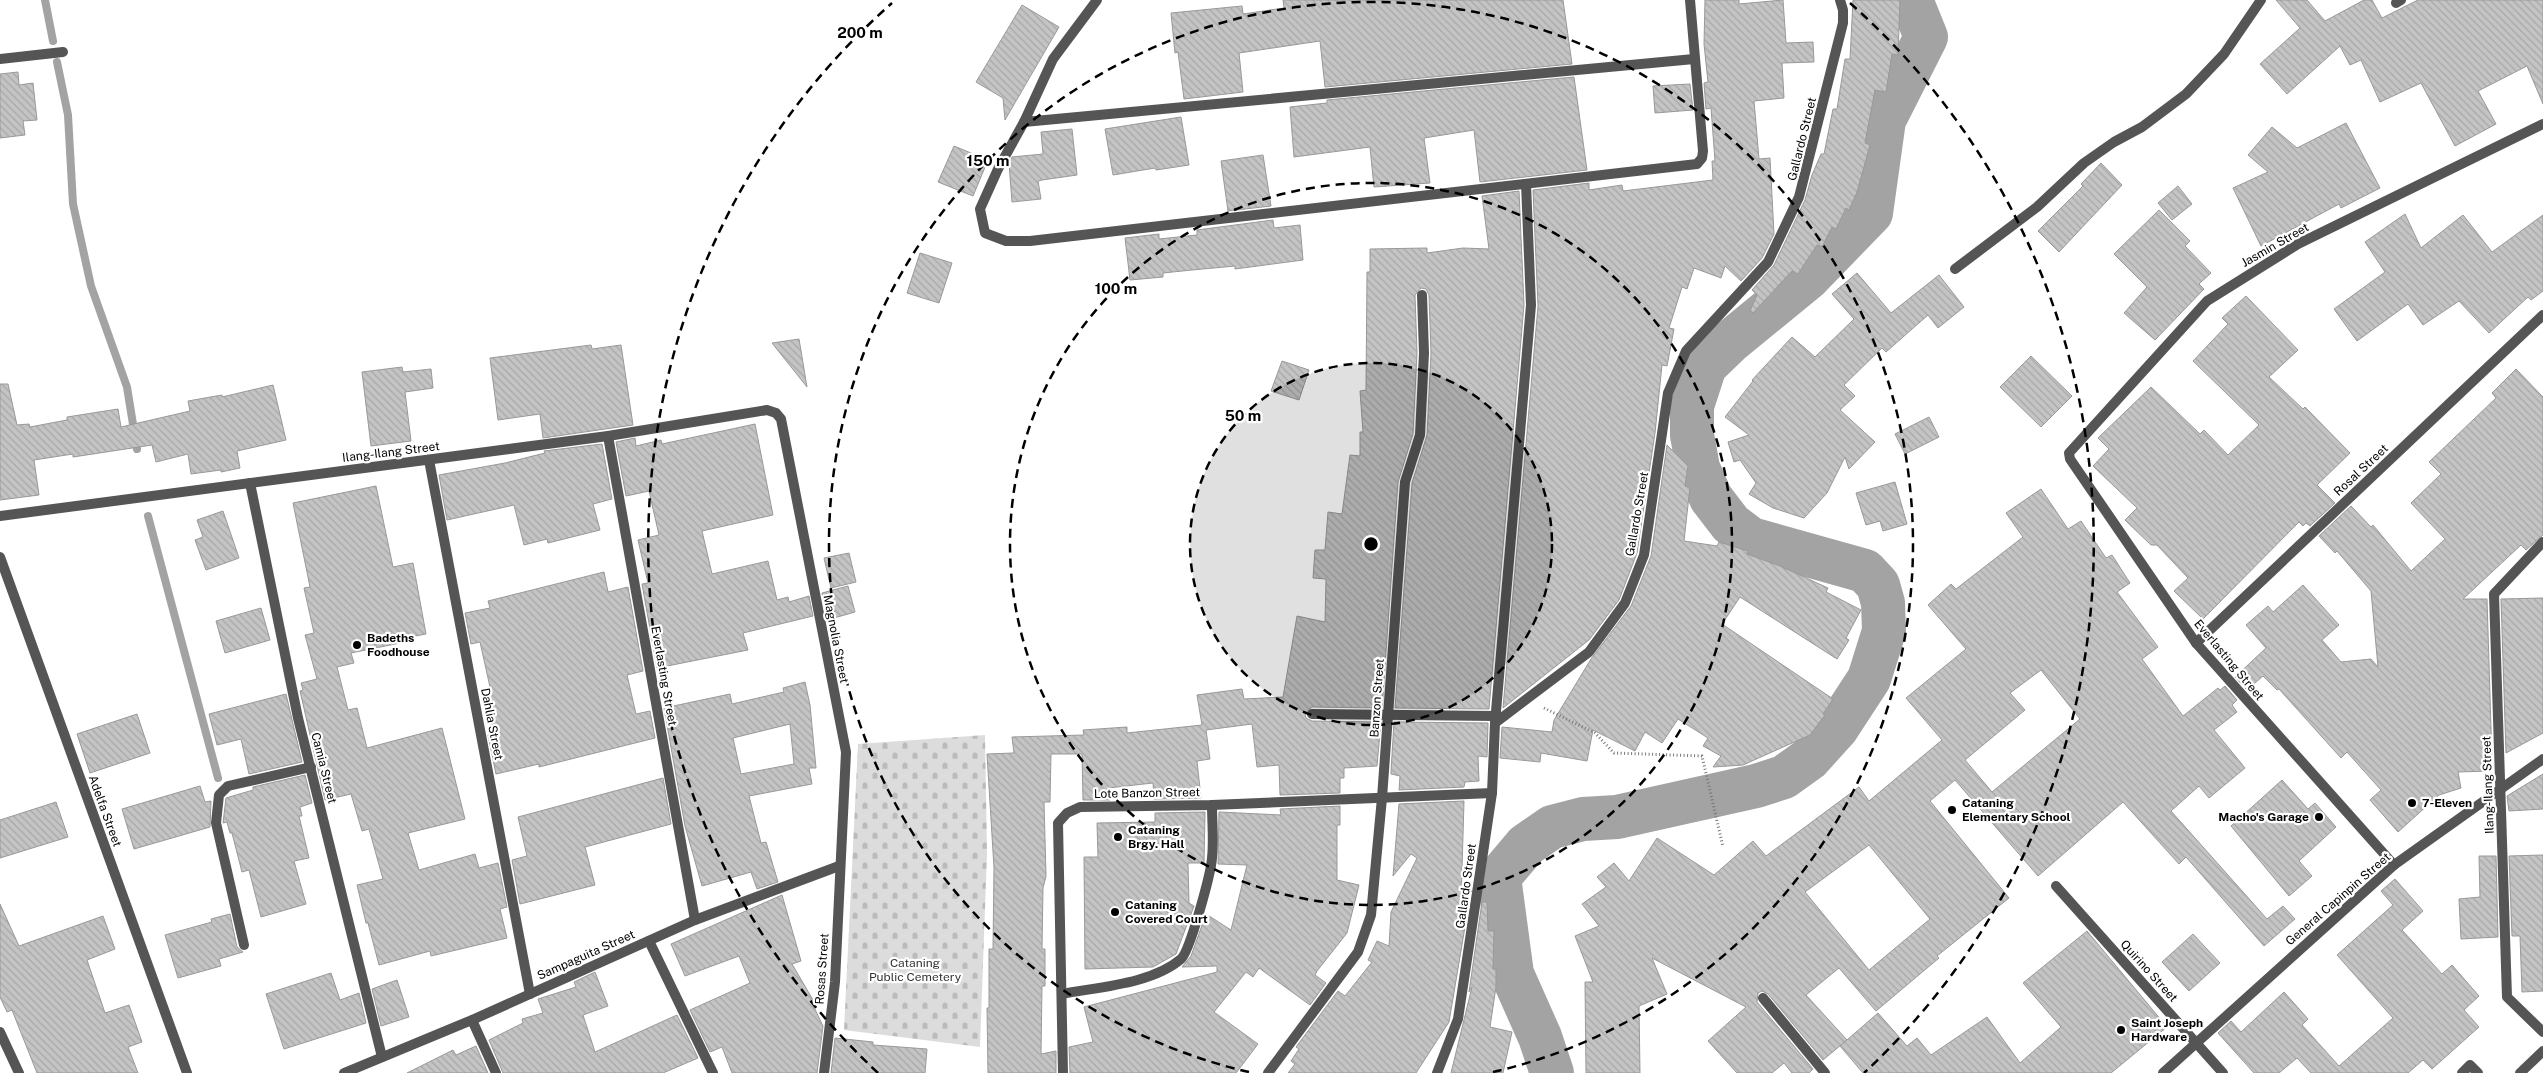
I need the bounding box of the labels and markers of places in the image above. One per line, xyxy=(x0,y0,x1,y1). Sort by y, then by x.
centre of rings xyxy=(1362,535,1380,553)
place label: Badeths Foodhouse xyxy=(367,631,430,659)
marker: Badeths Foodhouse xyxy=(351,639,363,651)
place label: Cataning Elementary School xyxy=(1962,796,2071,824)
place label: 7-Eleven xyxy=(2422,796,2472,810)
marker: 7-Eleven xyxy=(2406,797,2418,809)
marker: Cataning Elementary School xyxy=(1946,804,1958,816)
place label: Macho's Garage xyxy=(2218,810,2309,824)
marker: Macho's Garage xyxy=(2313,811,2325,823)
place label: Cataning Brgy. Hall xyxy=(1128,823,1185,851)
marker: Cataning Brgy. Hall xyxy=(1112,831,1124,843)
place label: Cataning Covered Court xyxy=(1125,898,1208,926)
marker: Cataning Covered Court xyxy=(1109,906,1121,918)
place label: Saint Joseph Hardware xyxy=(2131,1016,2203,1044)
marker: Saint Joseph Hardware xyxy=(2115,1024,2127,1036)

